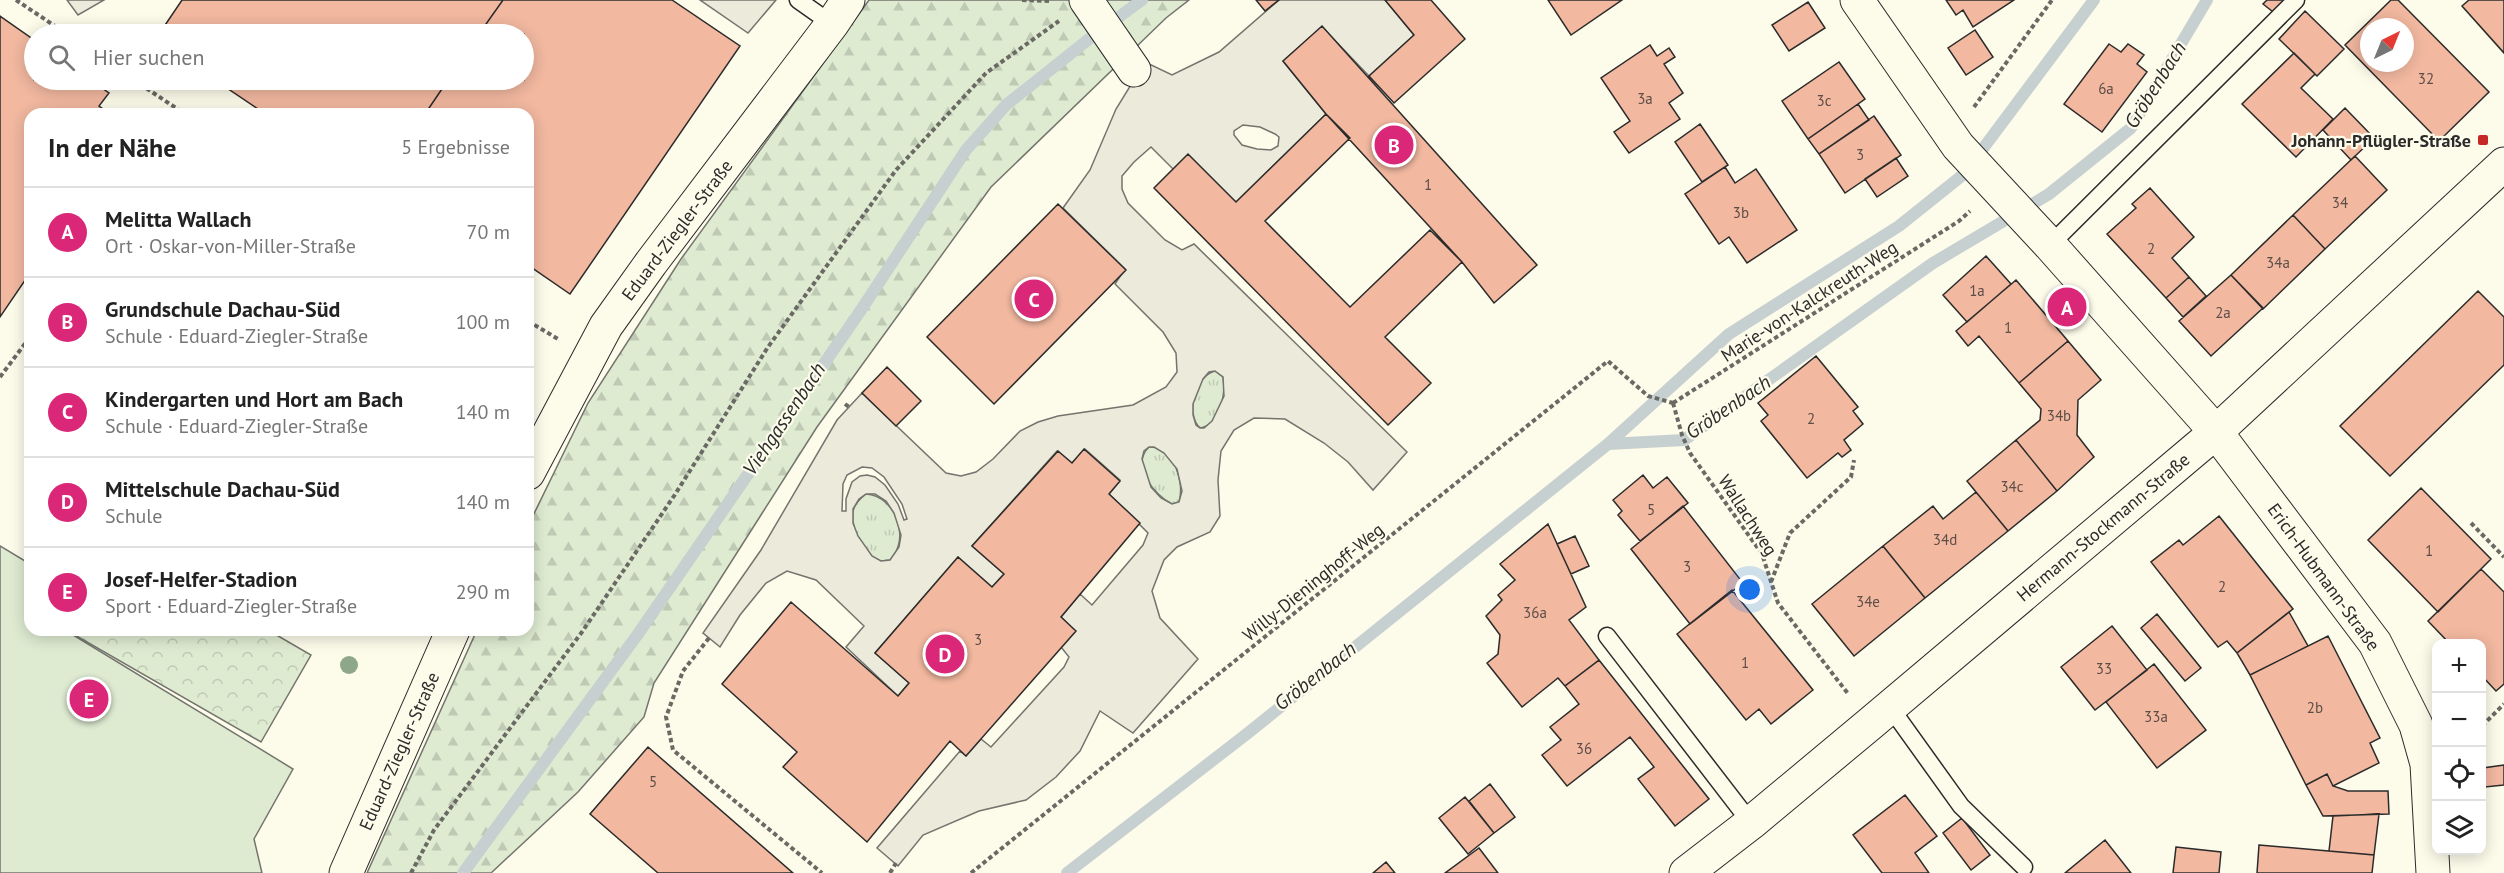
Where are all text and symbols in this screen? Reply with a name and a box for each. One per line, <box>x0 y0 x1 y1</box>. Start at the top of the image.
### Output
north arrow <box>2360 18 2414 72</box>
search box <box>24 24 534 90</box>
water label: Gröbenbach <box>2118 37 2192 133</box>
icon: search <box>45 41 78 74</box>
text: Hier suchen <box>93 43 205 71</box>
house number: 32 <box>2418 69 2434 88</box>
house number: 6a <box>2098 79 2114 98</box>
house number: 3a <box>1637 89 1653 108</box>
house number: 3c <box>1817 91 1832 110</box>
pin: B <box>1374 122 1414 168</box>
place label: Johann-Pflügler-Straße <box>2290 129 2471 152</box>
text: In der Nähe <box>48 131 176 164</box>
marker: Johann-Pflügler-Straße <box>2476 133 2490 147</box>
text: 5 Ergebnisse <box>401 134 510 160</box>
house number: 3 <box>1856 145 1864 164</box>
street label: Eduard-Ziegler-Straße <box>616 155 738 305</box>
house number: 1 <box>1424 175 1432 194</box>
house number: 34 <box>2332 193 2348 212</box>
house number: 3b <box>1733 203 1749 222</box>
text: Melitta Wallach <box>105 205 251 233</box>
text: A <box>61 219 74 245</box>
text: 70 m <box>467 219 510 245</box>
text: Ort · Oskar-von-Miller-Straße <box>105 233 356 259</box>
street label: Marie-von-Kalckreuth-Weg <box>1716 235 1902 367</box>
house number: 2 <box>2147 239 2155 258</box>
house number: 34a <box>2266 253 2290 272</box>
pin: C <box>1014 276 1054 322</box>
house number: 1a <box>1969 281 1985 300</box>
pin: A <box>2048 284 2086 330</box>
text: Grundschule Dachau-Süd <box>105 295 340 323</box>
house number: 2a <box>2215 303 2231 322</box>
text: B <box>62 309 73 335</box>
text: 100 m <box>456 309 510 335</box>
house number: 1 <box>2004 318 2012 337</box>
text: Schule · Eduard-Ziegler-Straße <box>105 323 368 349</box>
water label: Viehgassenbach <box>737 358 831 480</box>
water label: Gröbenbach <box>1680 369 1776 445</box>
text: Kindergarten und Hort am Bach <box>105 385 403 413</box>
text: C <box>62 399 73 425</box>
text: 140 m <box>456 399 510 425</box>
house number: 34b <box>2047 406 2071 425</box>
house number: 2 <box>1807 409 1815 428</box>
text: Schule · Eduard-Ziegler-Straße <box>105 413 368 439</box>
street label: Hermann-Stockmann-Straße <box>2012 448 2194 606</box>
street label: Wallachweg <box>1713 470 1783 560</box>
text: Mittelschule Dachau-Süd <box>105 475 340 503</box>
house number: 34c <box>2000 477 2024 496</box>
text: D <box>61 489 74 515</box>
text: 140 m <box>456 489 510 515</box>
street label: Erich-Hubmann-Straße <box>2263 499 2385 655</box>
house number: 5 <box>1647 500 1655 519</box>
text: Schule <box>105 503 162 529</box>
street label: Willy-Dieninghoff-Weg <box>1238 518 1388 646</box>
house number: 34d <box>1933 530 1957 549</box>
house number: 1 <box>2425 541 2433 560</box>
house number: 3 <box>1683 557 1691 576</box>
text: Josef-Helfer-Stadion <box>105 565 297 593</box>
your location <box>1735 575 1764 604</box>
house number: 2 <box>2218 577 2226 596</box>
text: E <box>62 579 73 605</box>
text: 290 m <box>456 579 510 605</box>
house number: 34e <box>1856 592 1880 611</box>
text: Sport · Eduard-Ziegler-Straße <box>105 593 357 619</box>
house number: 36a <box>1523 603 1547 622</box>
house number: 3 <box>974 630 982 649</box>
pin: D <box>926 632 964 676</box>
water label: Gröbenbach <box>1269 636 1361 716</box>
map controls <box>2432 639 2486 855</box>
button: + <box>2432 639 2486 693</box>
house number: 1 <box>1741 653 1749 672</box>
house number: 33 <box>2096 659 2112 678</box>
street label: Eduard-Ziegler-Straße <box>354 668 444 834</box>
pin: E <box>70 676 109 722</box>
button: − <box>2432 693 2486 747</box>
house number: 2b <box>2307 698 2323 717</box>
house number: 33a <box>2144 707 2168 726</box>
house number: 36 <box>1576 739 1592 758</box>
button: locate <box>2432 747 2486 801</box>
house number: 5 <box>649 772 657 791</box>
button: layers <box>2432 801 2486 855</box>

